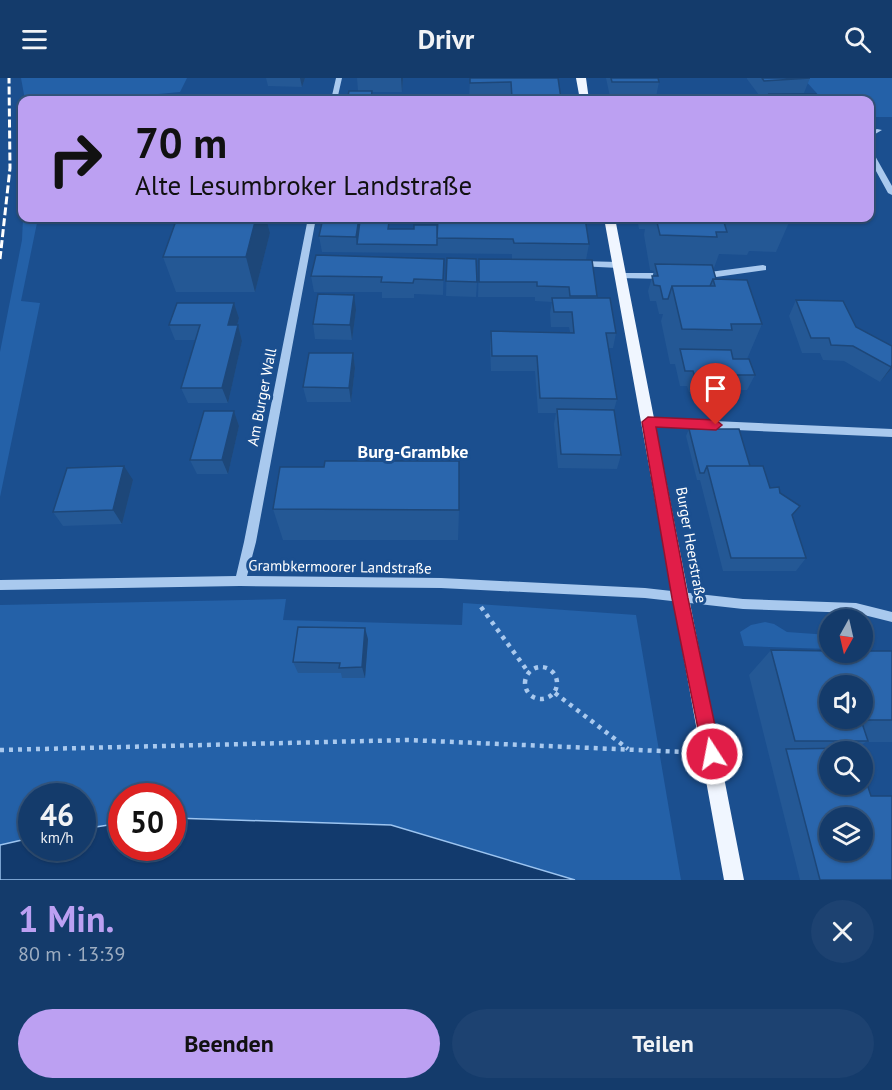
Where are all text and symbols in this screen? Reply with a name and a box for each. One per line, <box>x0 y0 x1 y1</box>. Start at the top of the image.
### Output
text: Drivr <box>418 22 474 56</box>
icon: menu <box>18 23 51 56</box>
icon: search <box>841 23 874 56</box>
text: 70 m <box>135 115 227 170</box>
icon: right <box>36 120 114 198</box>
text: Alte Lesumbroker Landstraße <box>135 168 472 202</box>
street label: Am Burger Wall <box>243 346 280 448</box>
pin <box>690 363 741 425</box>
icon: arrive <box>699 372 732 405</box>
district label: Burg-Grambke <box>358 440 468 463</box>
street label: Burger Heerstraße <box>672 485 711 604</box>
street label: Grambkermoorer Landstraße <box>248 555 432 578</box>
north arrow <box>819 609 873 663</box>
map controls <box>819 609 873 861</box>
button: sound <box>819 675 873 729</box>
position arrow <box>680 722 744 786</box>
button: search <box>819 741 873 795</box>
speed limit sign: 50 <box>108 783 186 861</box>
text: 46 <box>40 795 74 834</box>
button: layers <box>819 807 873 861</box>
text: km/h <box>41 828 73 847</box>
text: 1 Min. <box>18 895 114 942</box>
button: close <box>811 900 874 963</box>
text: 80 m · 13:39 <box>18 941 125 967</box>
button: Beenden <box>18 1009 440 1078</box>
button: Teilen <box>452 1009 874 1078</box>

